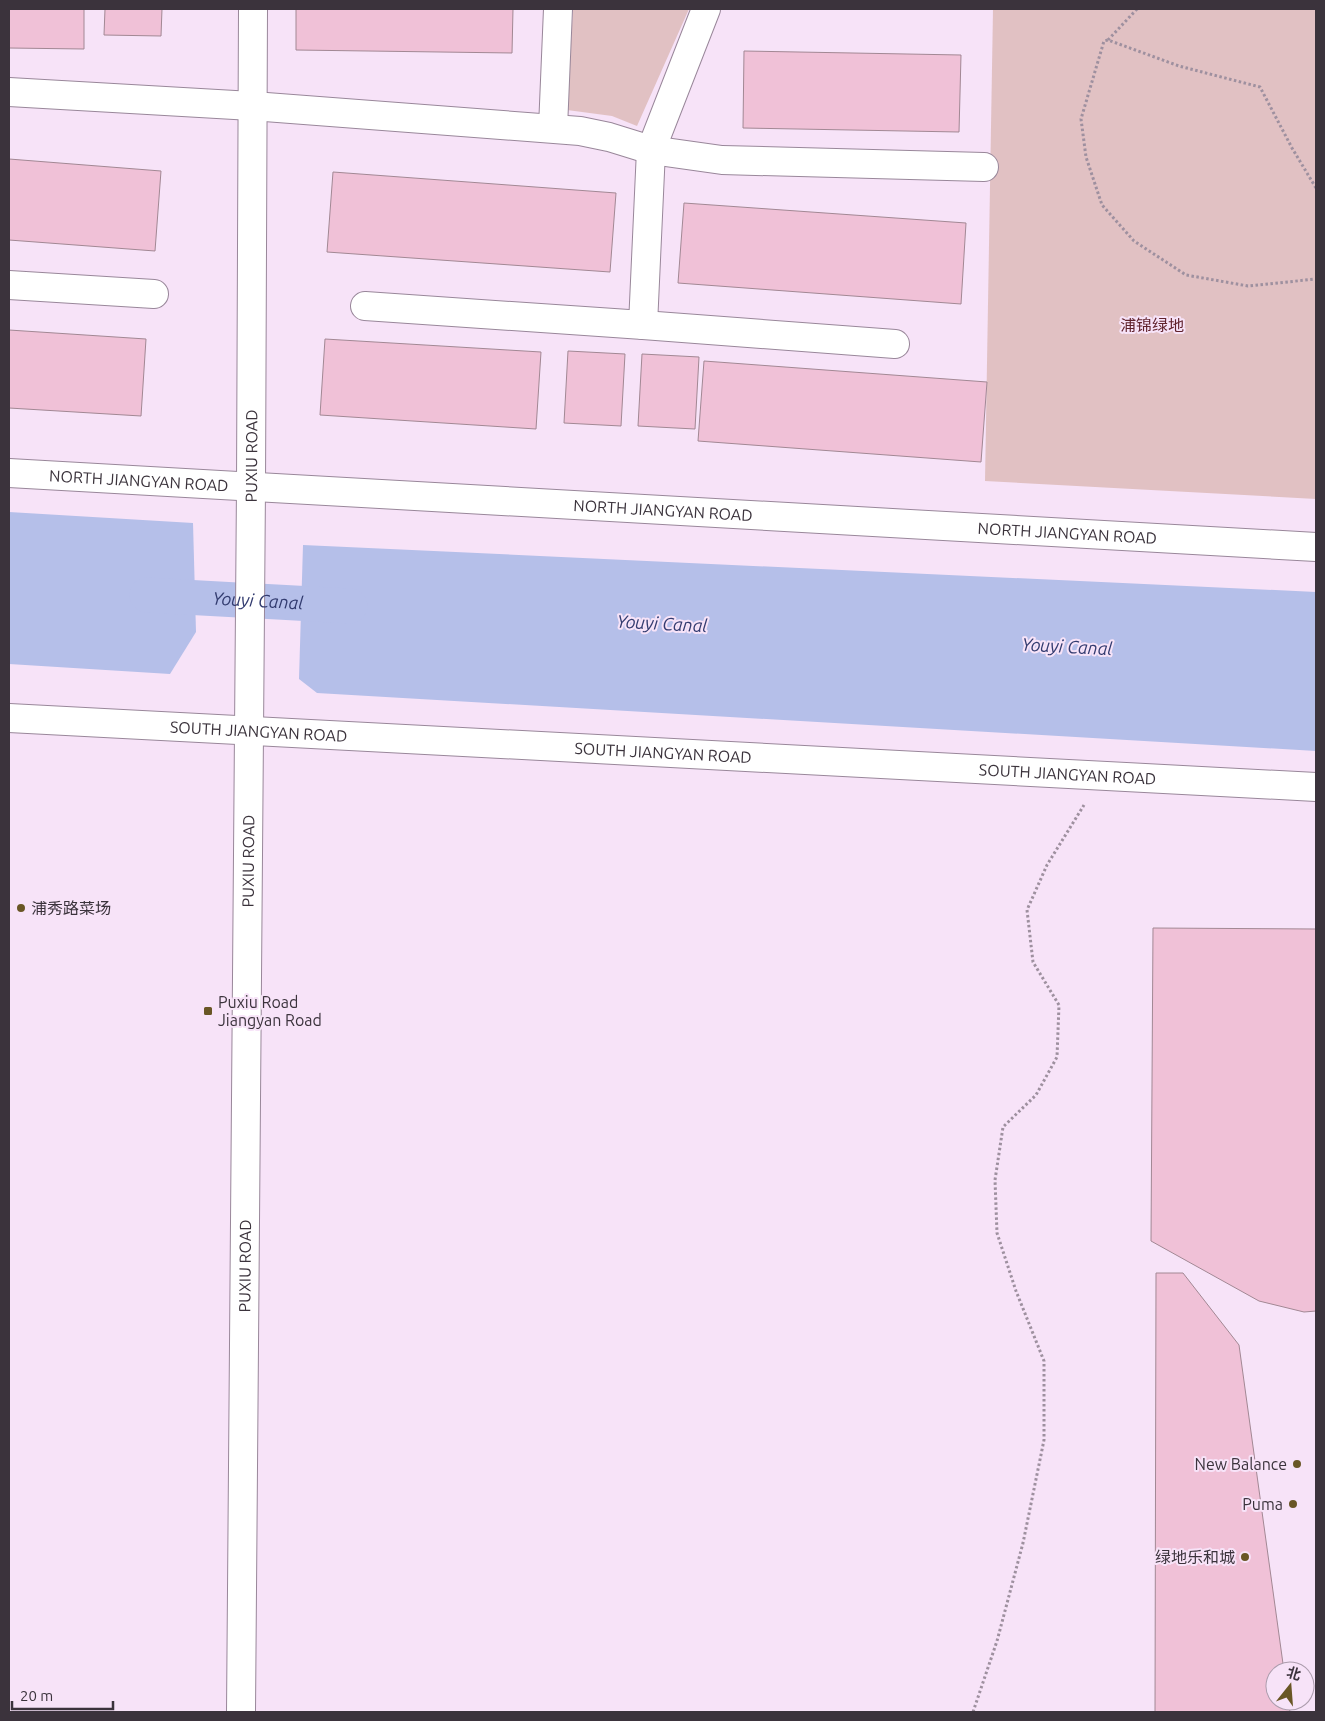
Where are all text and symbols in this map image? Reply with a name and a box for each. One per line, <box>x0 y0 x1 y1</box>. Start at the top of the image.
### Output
park label: 浦锦绿地 <box>1120 316 1184 334</box>
street label: PUXIU ROAD <box>242 409 260 503</box>
street label: NORTH JIANGYAN ROAD <box>49 466 229 494</box>
street label: NORTH JIANGYAN ROAD <box>573 496 753 524</box>
street label: NORTH JIANGYAN ROAD <box>977 519 1157 547</box>
water label: Youyi Canal <box>212 588 304 612</box>
water label: Youyi Canal <box>616 611 708 635</box>
water label: Youyi Canal <box>1021 634 1113 658</box>
street label: SOUTH JIANGYAN ROAD <box>170 718 348 745</box>
street label: SOUTH JIANGYAN ROAD <box>574 739 752 766</box>
street label: SOUTH JIANGYAN ROAD <box>978 760 1157 788</box>
street label: PUXIU ROAD <box>239 814 257 908</box>
place label: 浦秀路菜场 <box>31 899 111 917</box>
marker: 浦秀路菜场 <box>15 902 27 914</box>
place label: Puxiu Road Jiangyan Road <box>218 993 322 1029</box>
marker: Puxiu Road Jiangyan Road <box>202 1005 214 1017</box>
street label: PUXIU ROAD <box>235 1219 254 1313</box>
place label: New Balance <box>1194 1455 1287 1473</box>
marker: New Balance <box>1291 1458 1303 1470</box>
place label: Puma <box>1242 1495 1283 1513</box>
marker: Puma <box>1287 1498 1299 1510</box>
place label: 绿地乐和城 <box>1155 1548 1235 1566</box>
marker: 绿地乐和城 <box>1239 1551 1251 1563</box>
north arrow <box>1265 1661 1315 1711</box>
text: 北 <box>1285 1664 1303 1683</box>
scale bar <box>12 1678 114 1710</box>
text: 20 m <box>20 1687 53 1704</box>

